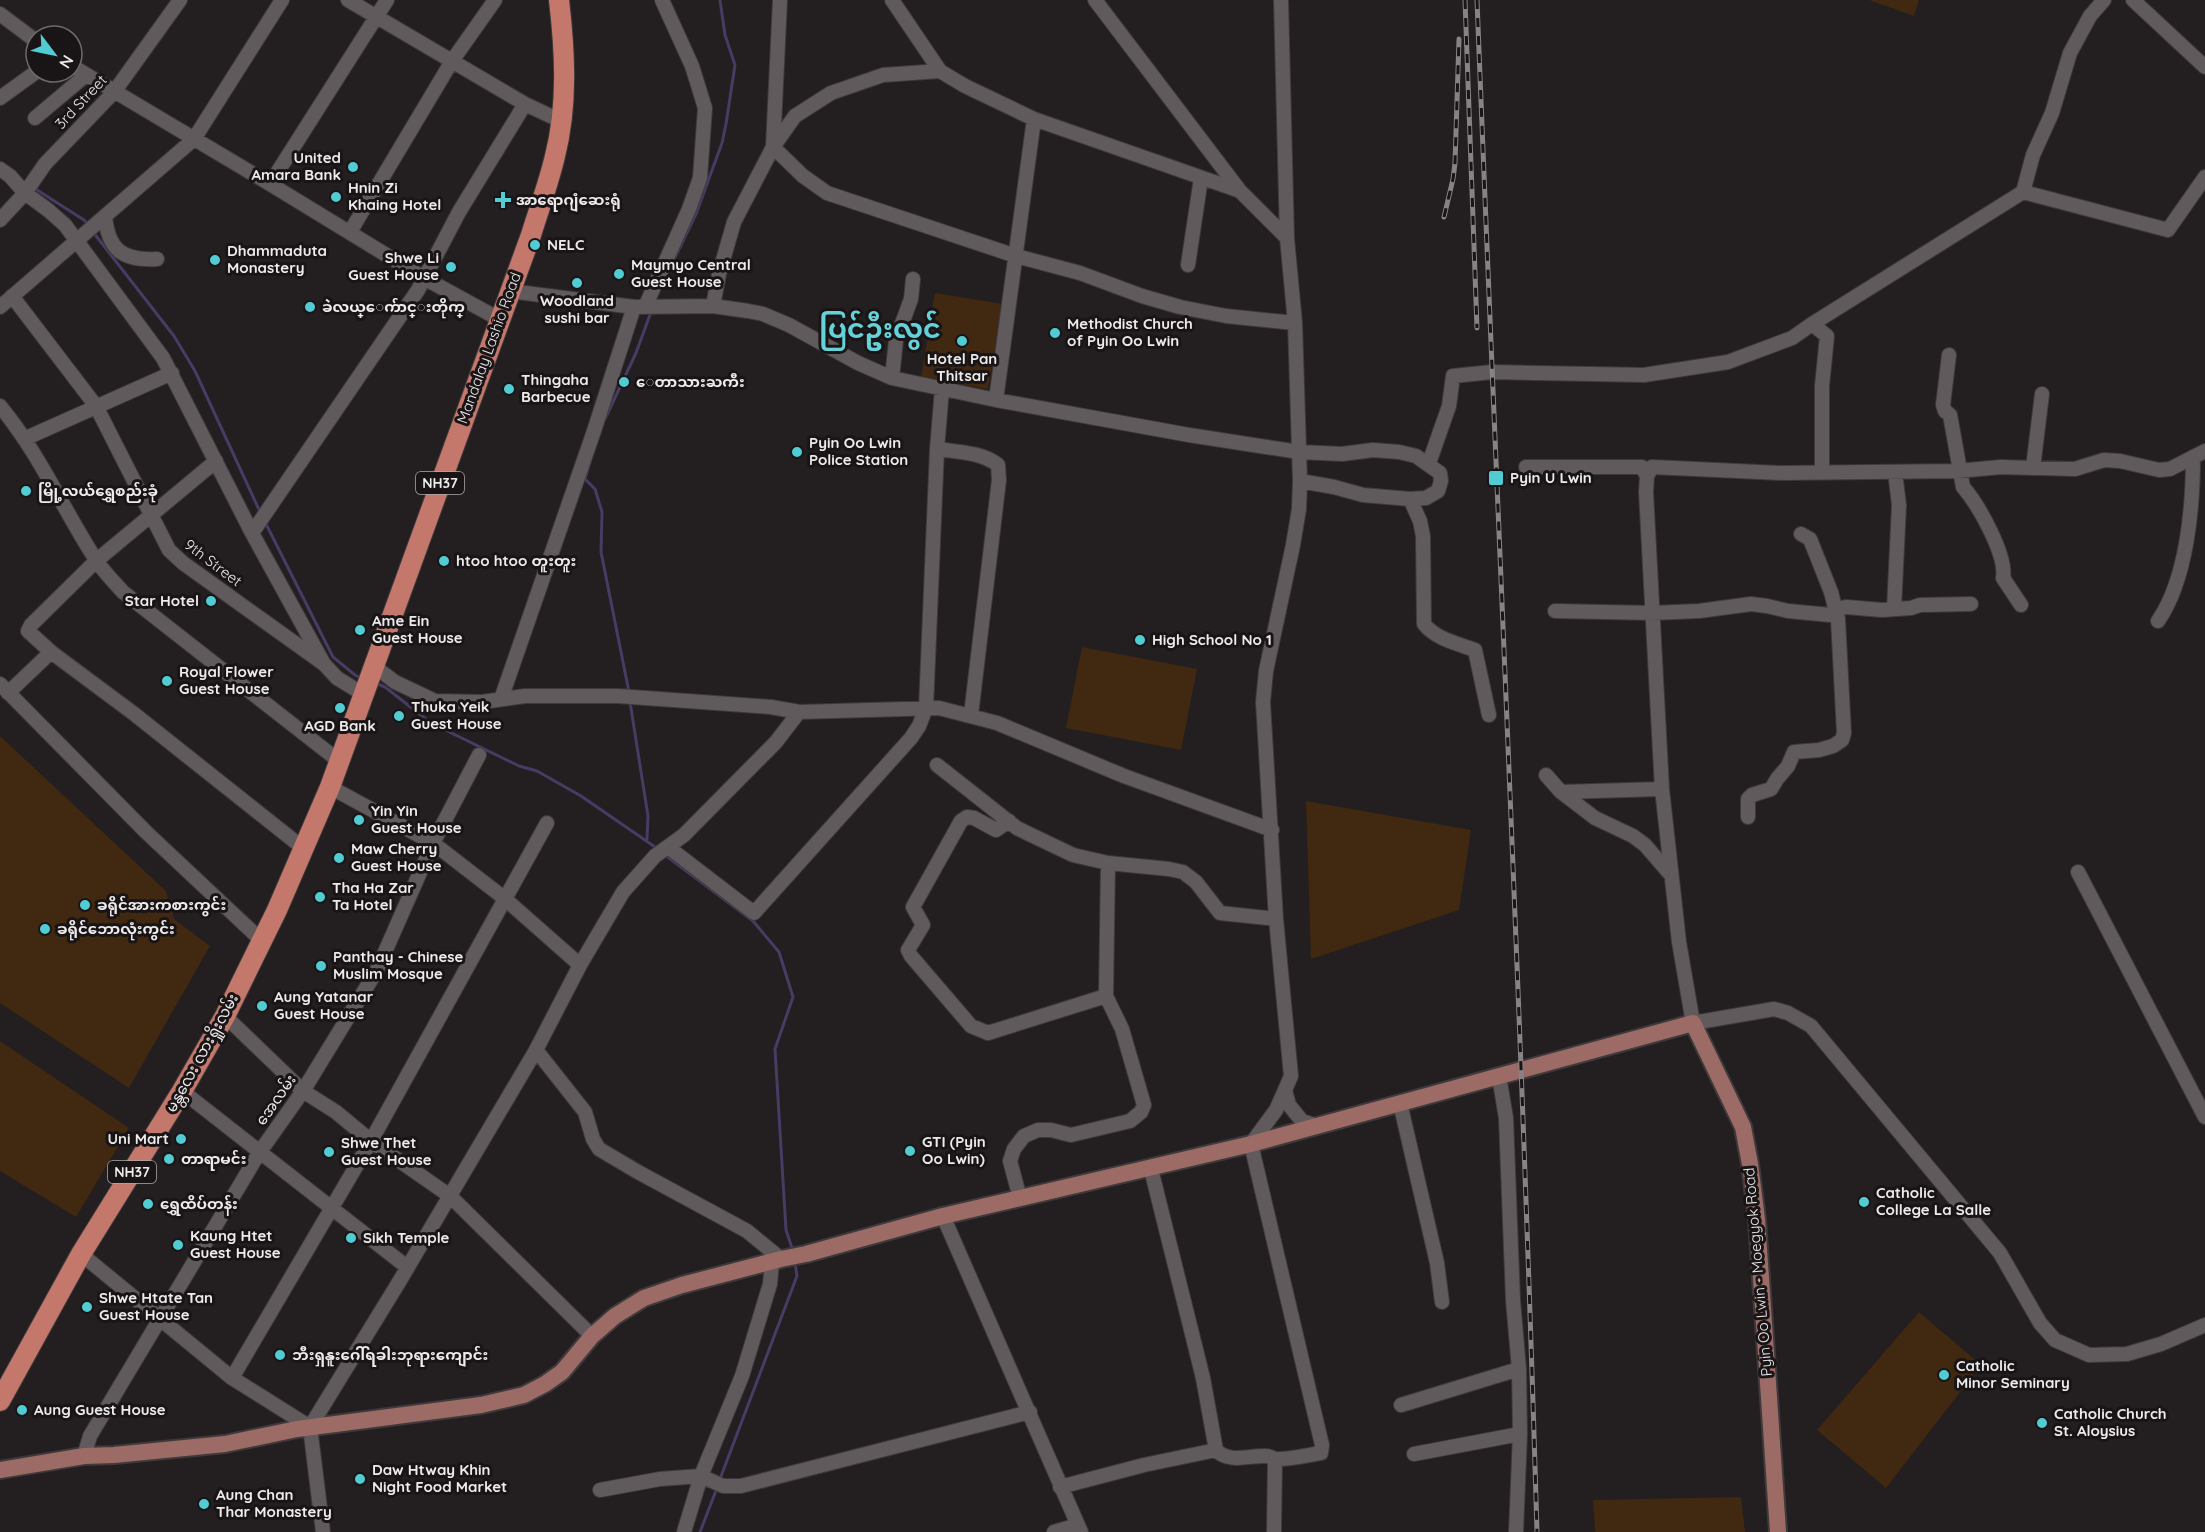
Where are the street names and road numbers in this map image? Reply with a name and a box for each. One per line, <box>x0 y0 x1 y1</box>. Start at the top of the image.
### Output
street label: 3rd Street <box>51 70 111 133</box>
street label: Mandalay Lashio Road <box>452 270 525 426</box>
road number: NH37 <box>416 472 464 494</box>
street label: 9th Street <box>181 535 246 590</box>
street label: မန္တလေး လားရှိုးလမ်း <box>161 990 245 1117</box>
street label: အေလမ်း <box>251 1071 300 1129</box>
road number: NH37 <box>108 1161 156 1183</box>
street label: Pyin Oo Lwin - Moegyok Road <box>1739 1167 1776 1377</box>

